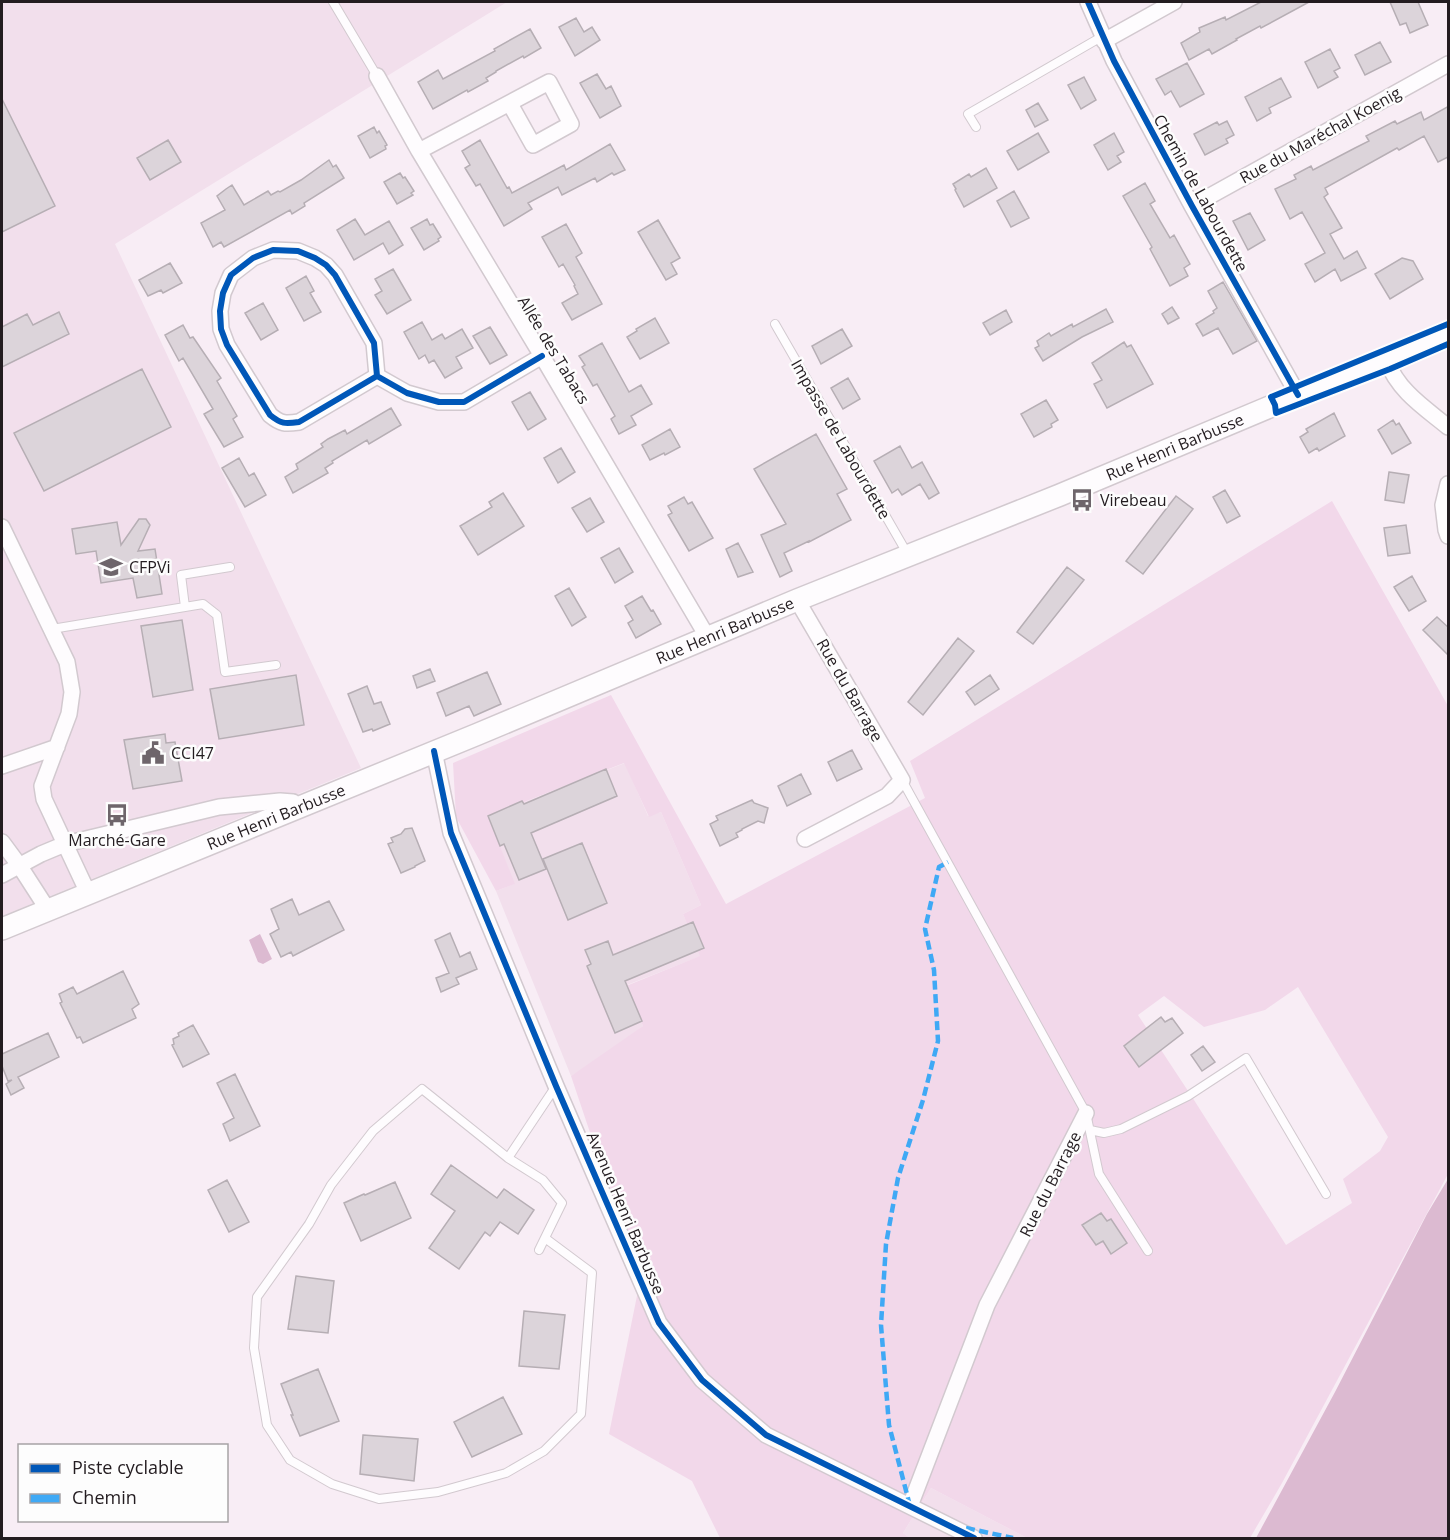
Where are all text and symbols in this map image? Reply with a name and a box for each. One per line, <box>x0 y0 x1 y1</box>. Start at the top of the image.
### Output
street label: Rue du Maréchal Koenig <box>1236 81 1405 188</box>
street label: Chemin de Labourdette <box>1149 110 1253 276</box>
street label: Allée des Tabacs <box>513 292 595 408</box>
street label: Impasse de Labourdette <box>786 355 896 523</box>
street label: Rue Henri Barbusse <box>1102 408 1247 486</box>
bus stop icon: Virebeau <box>1069 487 1095 513</box>
place label: Virebeau <box>1100 489 1167 511</box>
school or university icon: CFPVi <box>98 554 124 580</box>
place label: CFPVi <box>129 556 171 578</box>
street label: Rue Henri Barbusse <box>652 592 797 669</box>
street label: Rue du Barrage <box>812 635 888 746</box>
public building icon: CCI47 <box>140 740 166 766</box>
place label: CCI47 <box>171 742 214 764</box>
street label: Rue Henri Barbusse <box>203 779 348 855</box>
bus stop icon: Marché-Gare <box>104 802 130 828</box>
place label: Marché-Gare <box>68 829 166 851</box>
street label: Avenue Henri Barbusse <box>582 1128 670 1298</box>
street label: Rue du Barrage <box>1014 1128 1086 1240</box>
legend <box>18 1444 228 1522</box>
text: Piste cyclable <box>72 1455 184 1479</box>
text: Chemin <box>72 1485 137 1509</box>

